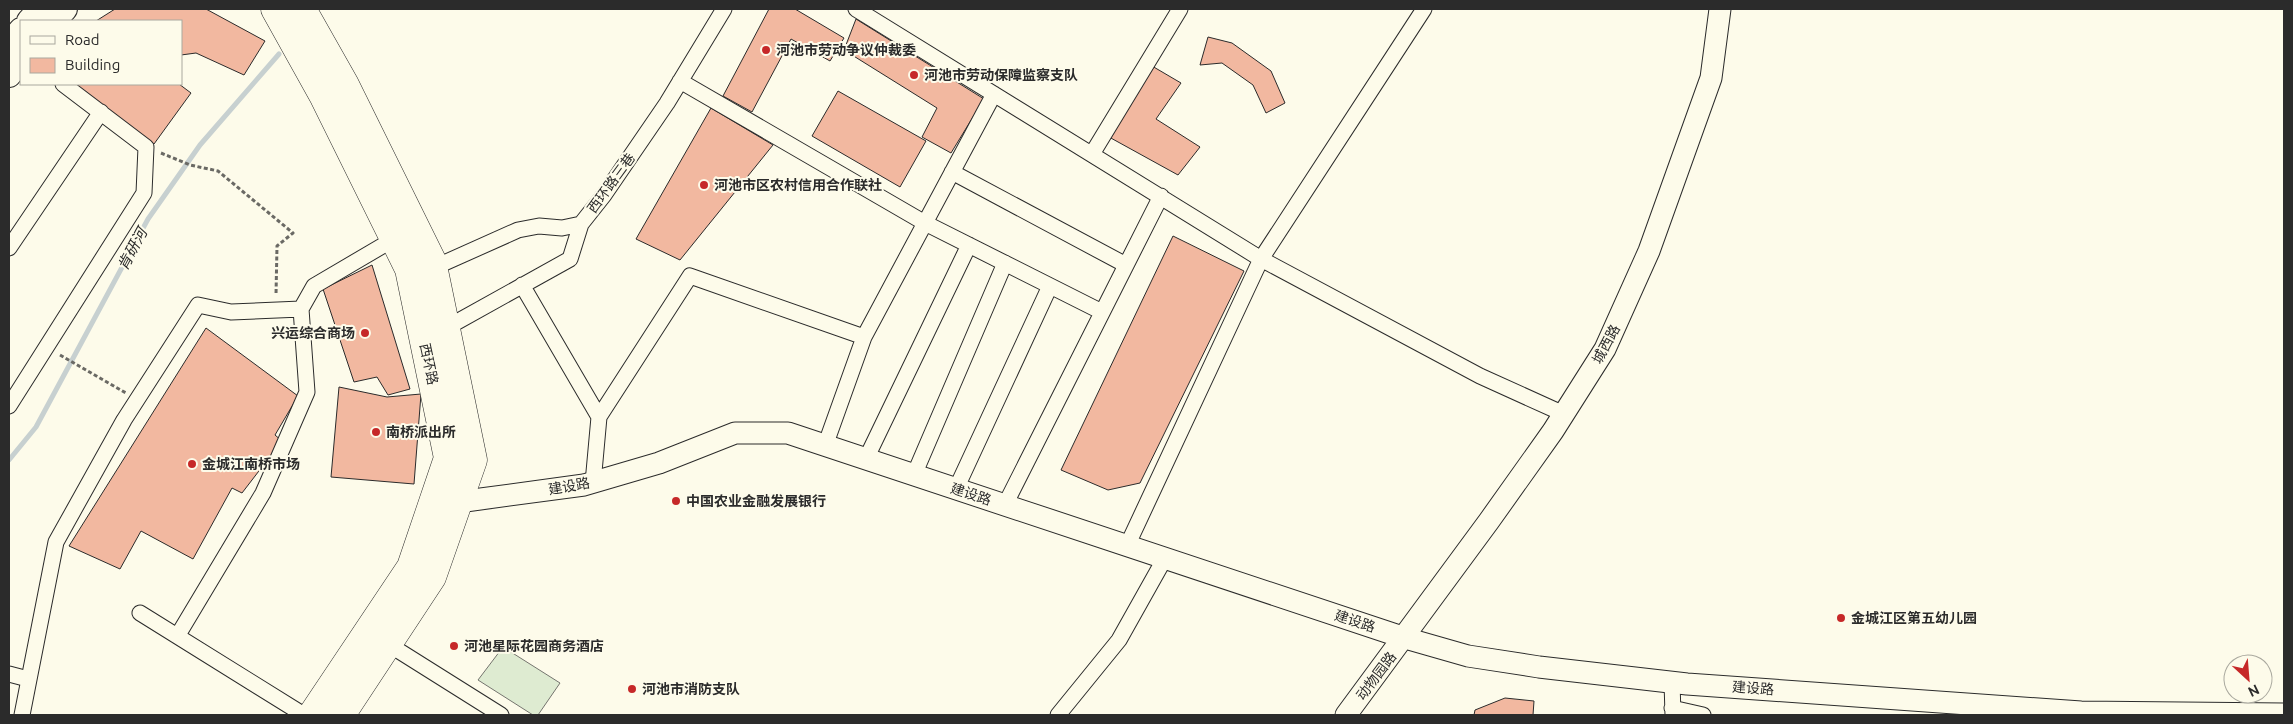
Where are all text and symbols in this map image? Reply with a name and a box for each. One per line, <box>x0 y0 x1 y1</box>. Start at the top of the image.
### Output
legend <box>20 20 182 85</box>
text: Road <box>65 31 100 48</box>
place label: 河池市劳动争议仲裁委 <box>776 42 916 58</box>
marker: 河池市劳动争议仲裁委 <box>760 44 772 56</box>
text: Building <box>65 56 120 73</box>
place label: 河池市劳动保障监察支队 <box>924 67 1078 83</box>
marker: 河池市劳动保障监察支队 <box>908 69 920 81</box>
street label: 西环路三巷 <box>584 150 638 216</box>
place label: 河池市区农村信用合作联社 <box>714 177 882 193</box>
marker: 河池市区农村信用合作联社 <box>698 179 710 191</box>
water label: 肯研河 <box>114 223 151 273</box>
street label: 城西路 <box>1589 322 1623 366</box>
place label: 兴运综合商场 <box>271 325 355 341</box>
marker: 兴运综合商场 <box>359 327 371 339</box>
street label: 西环路 <box>417 342 441 386</box>
place label: 南桥派出所 <box>386 424 456 440</box>
marker: 南桥派出所 <box>370 426 382 438</box>
place label: 金城江南桥市场 <box>202 456 300 472</box>
marker: 金城江南桥市场 <box>186 458 198 470</box>
street label: 建设路 <box>547 474 591 498</box>
street label: 建设路 <box>949 480 993 508</box>
place label: 中国农业金融发展银行 <box>686 493 826 509</box>
marker: 中国农业金融发展银行 <box>670 495 682 507</box>
street label: 建设路 <box>1333 607 1377 635</box>
place label: 金城江区第五幼儿园 <box>1851 610 1977 626</box>
marker: 金城江区第五幼儿园 <box>1835 612 1847 624</box>
place label: 河池星际花园商务酒店 <box>464 638 604 654</box>
marker: 河池星际花园商务酒店 <box>448 640 460 652</box>
street label: 动物园路 <box>1353 649 1399 703</box>
north arrow <box>2223 654 2273 704</box>
street label: 建设路 <box>1731 679 1775 697</box>
place label: 河池市消防支队 <box>642 681 740 697</box>
text: N <box>2245 681 2262 700</box>
marker: 河池市消防支队 <box>626 683 638 695</box>

